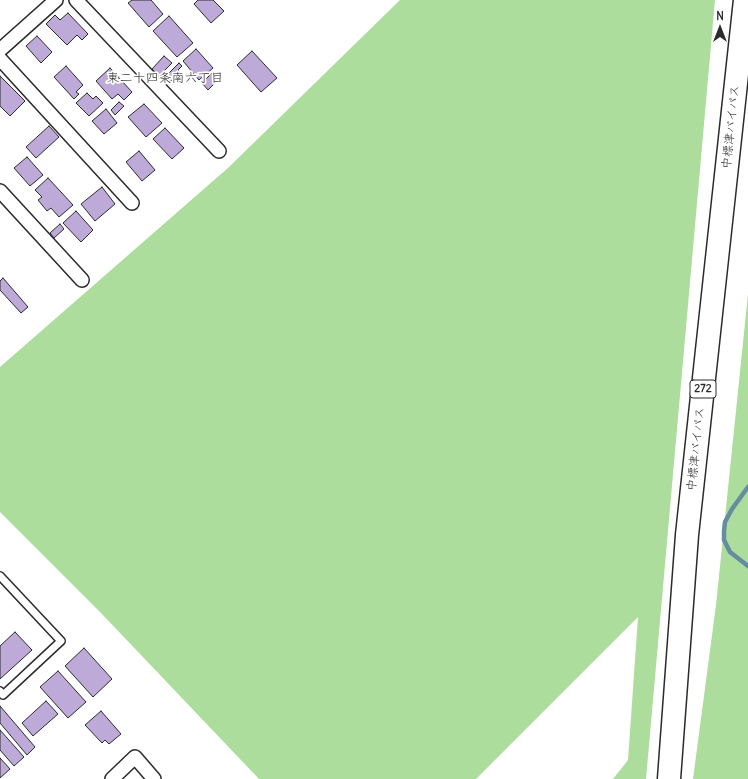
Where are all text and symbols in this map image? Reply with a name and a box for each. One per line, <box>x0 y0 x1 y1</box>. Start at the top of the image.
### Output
north arrow <box>700 8 740 48</box>
text: N <box>716 9 724 23</box>
district label: 東二十四条南六丁目 <box>107 70 223 86</box>
street label: 中標津バイパス <box>719 84 743 170</box>
road number: 272 <box>690 380 716 398</box>
street label: 中標津バイパス <box>684 406 708 492</box>

